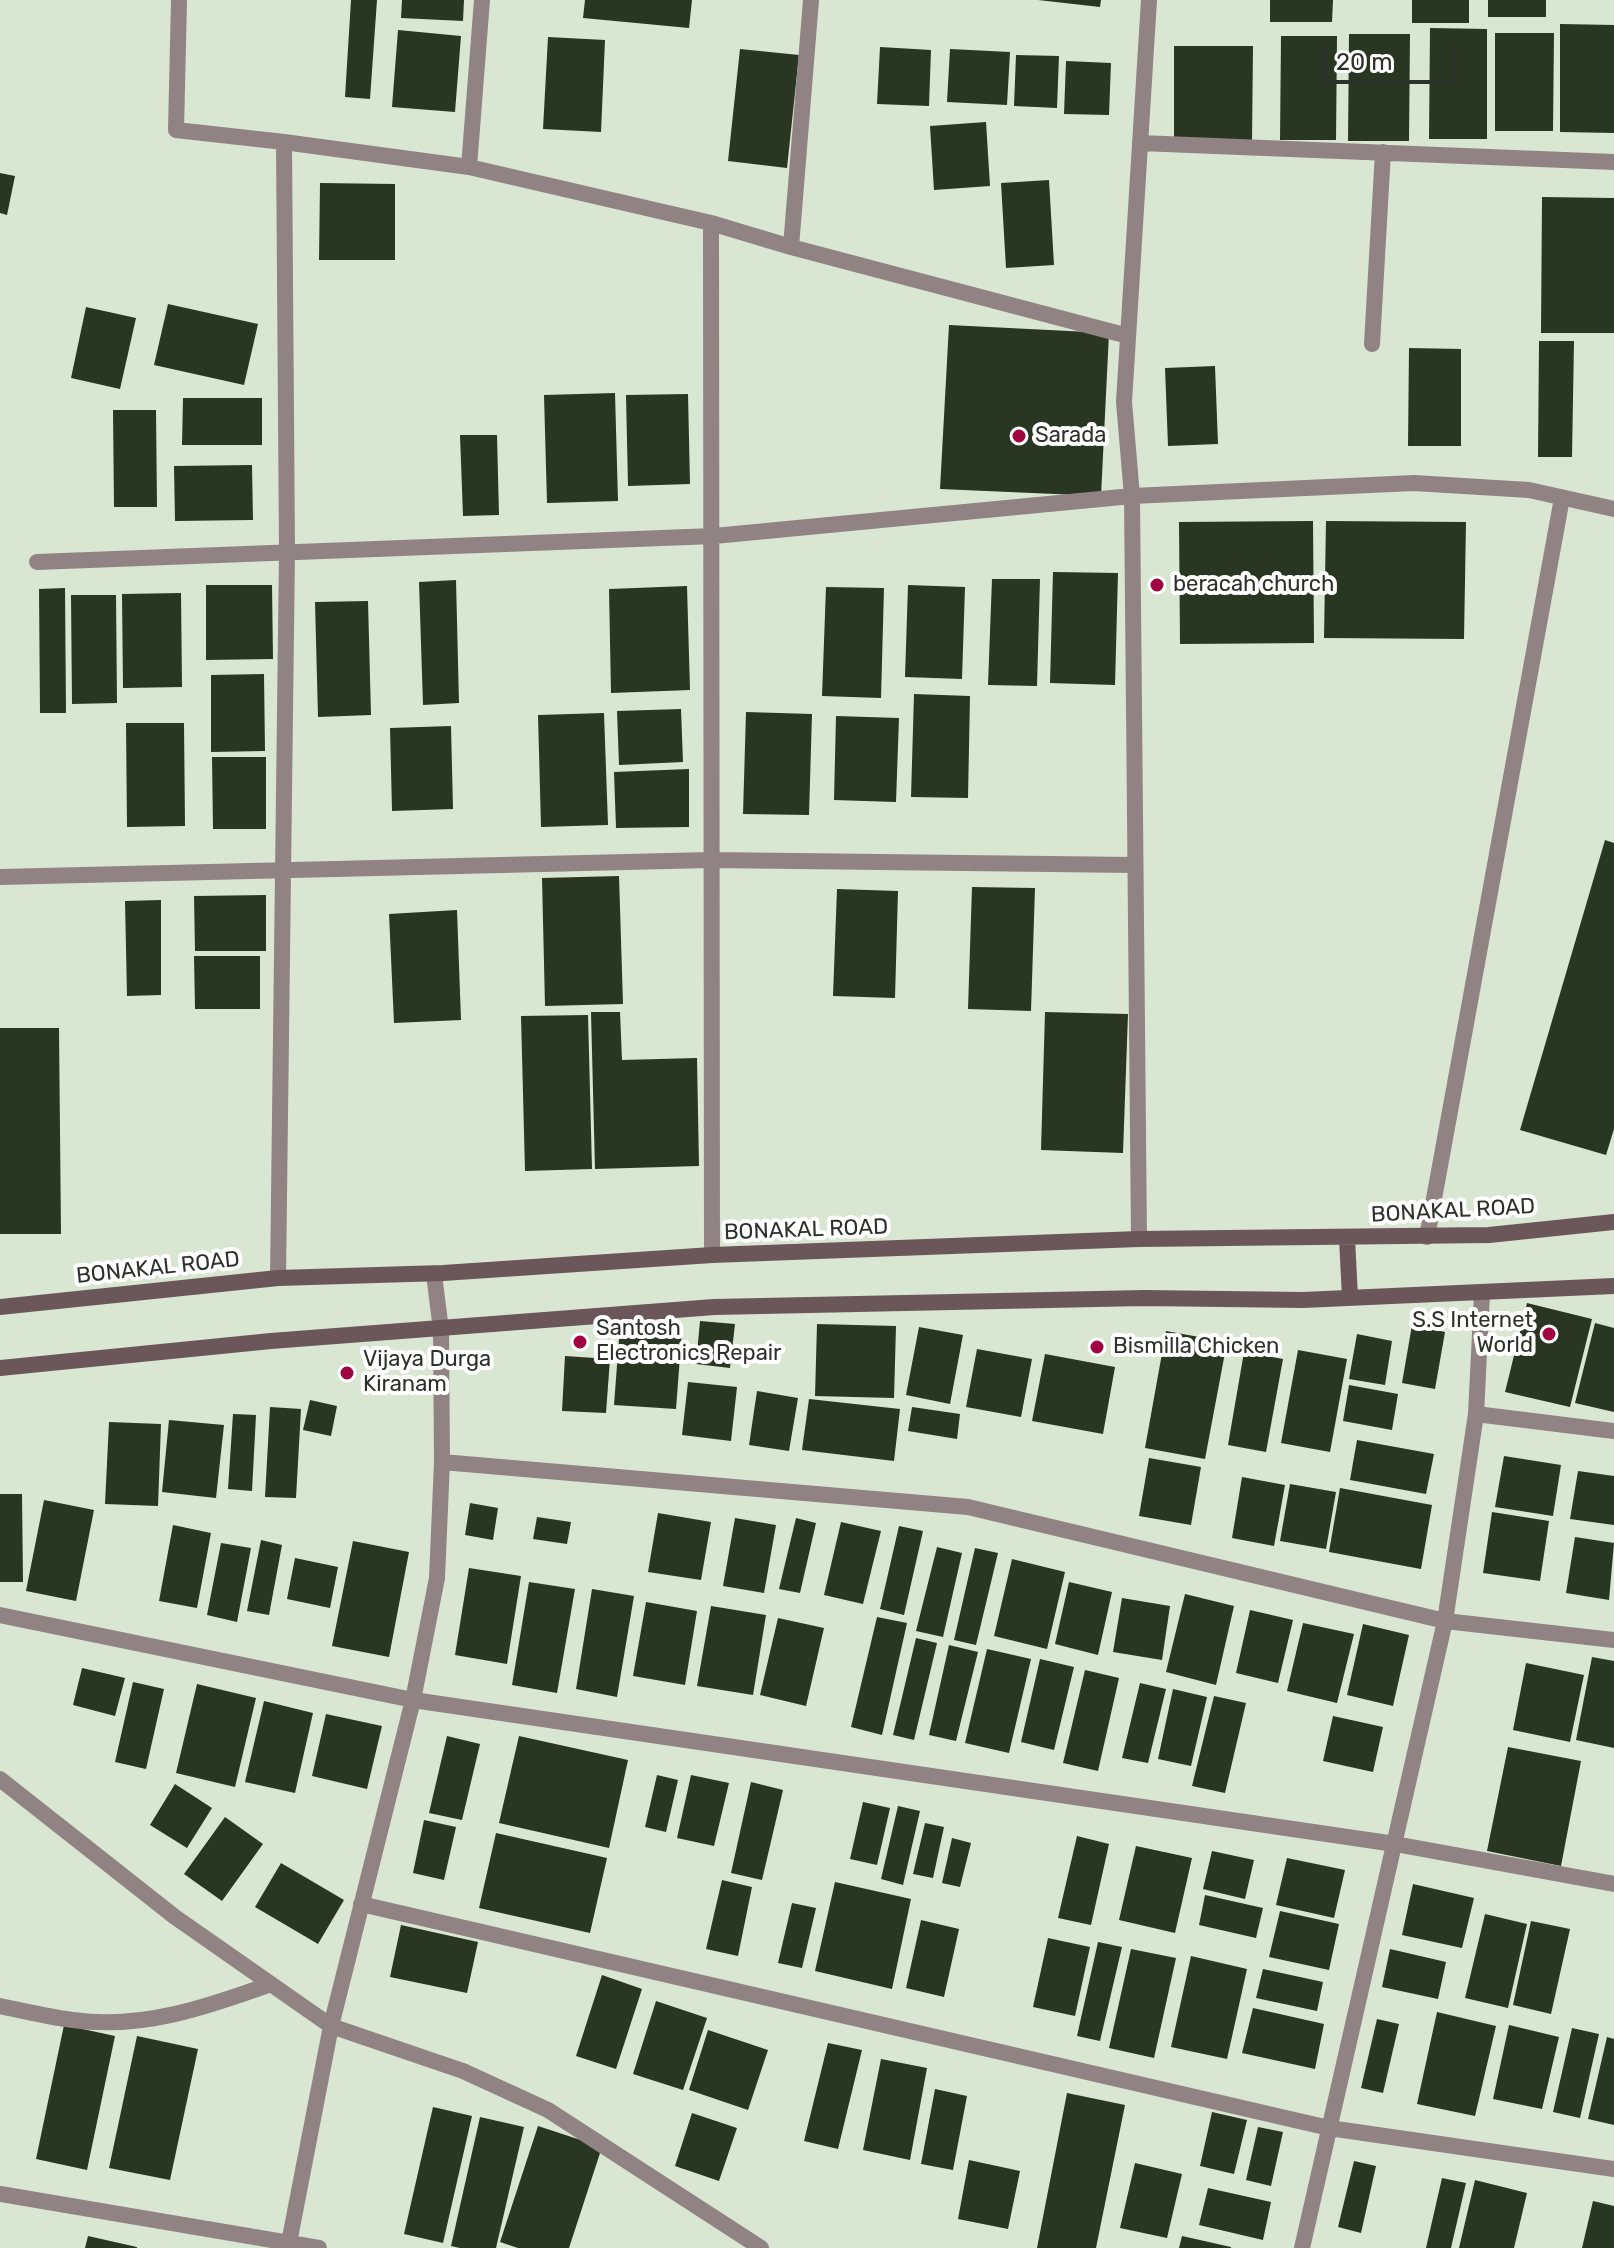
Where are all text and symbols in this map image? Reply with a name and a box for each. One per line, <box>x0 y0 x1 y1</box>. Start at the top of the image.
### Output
scale bar <box>1326 32 1460 82</box>
text: 20 m <box>1336 48 1393 76</box>
place label: Sarada <box>1035 423 1106 449</box>
marker: Sarada <box>1010 427 1028 445</box>
place label: beracah church <box>1173 572 1334 598</box>
marker: beracah church <box>1148 576 1166 594</box>
street label: BONAKAL ROAD <box>1370 1194 1536 1228</box>
street label: BONAKAL ROAD <box>723 1214 889 1246</box>
street label: BONAKAL ROAD <box>75 1246 241 1290</box>
place label: S.S Internet World <box>1412 1308 1533 1360</box>
place label: Santosh Electronics Repair <box>596 1316 781 1368</box>
marker: S.S Internet World <box>1540 1325 1558 1343</box>
marker: Santosh Electronics Repair <box>571 1333 589 1351</box>
place label: Bismilla Chicken <box>1113 1334 1279 1360</box>
marker: Bismilla Chicken <box>1088 1338 1106 1356</box>
place label: Vijaya Durga Kiranam <box>363 1347 491 1398</box>
marker: Vijaya Durga Kiranam <box>338 1364 356 1382</box>

